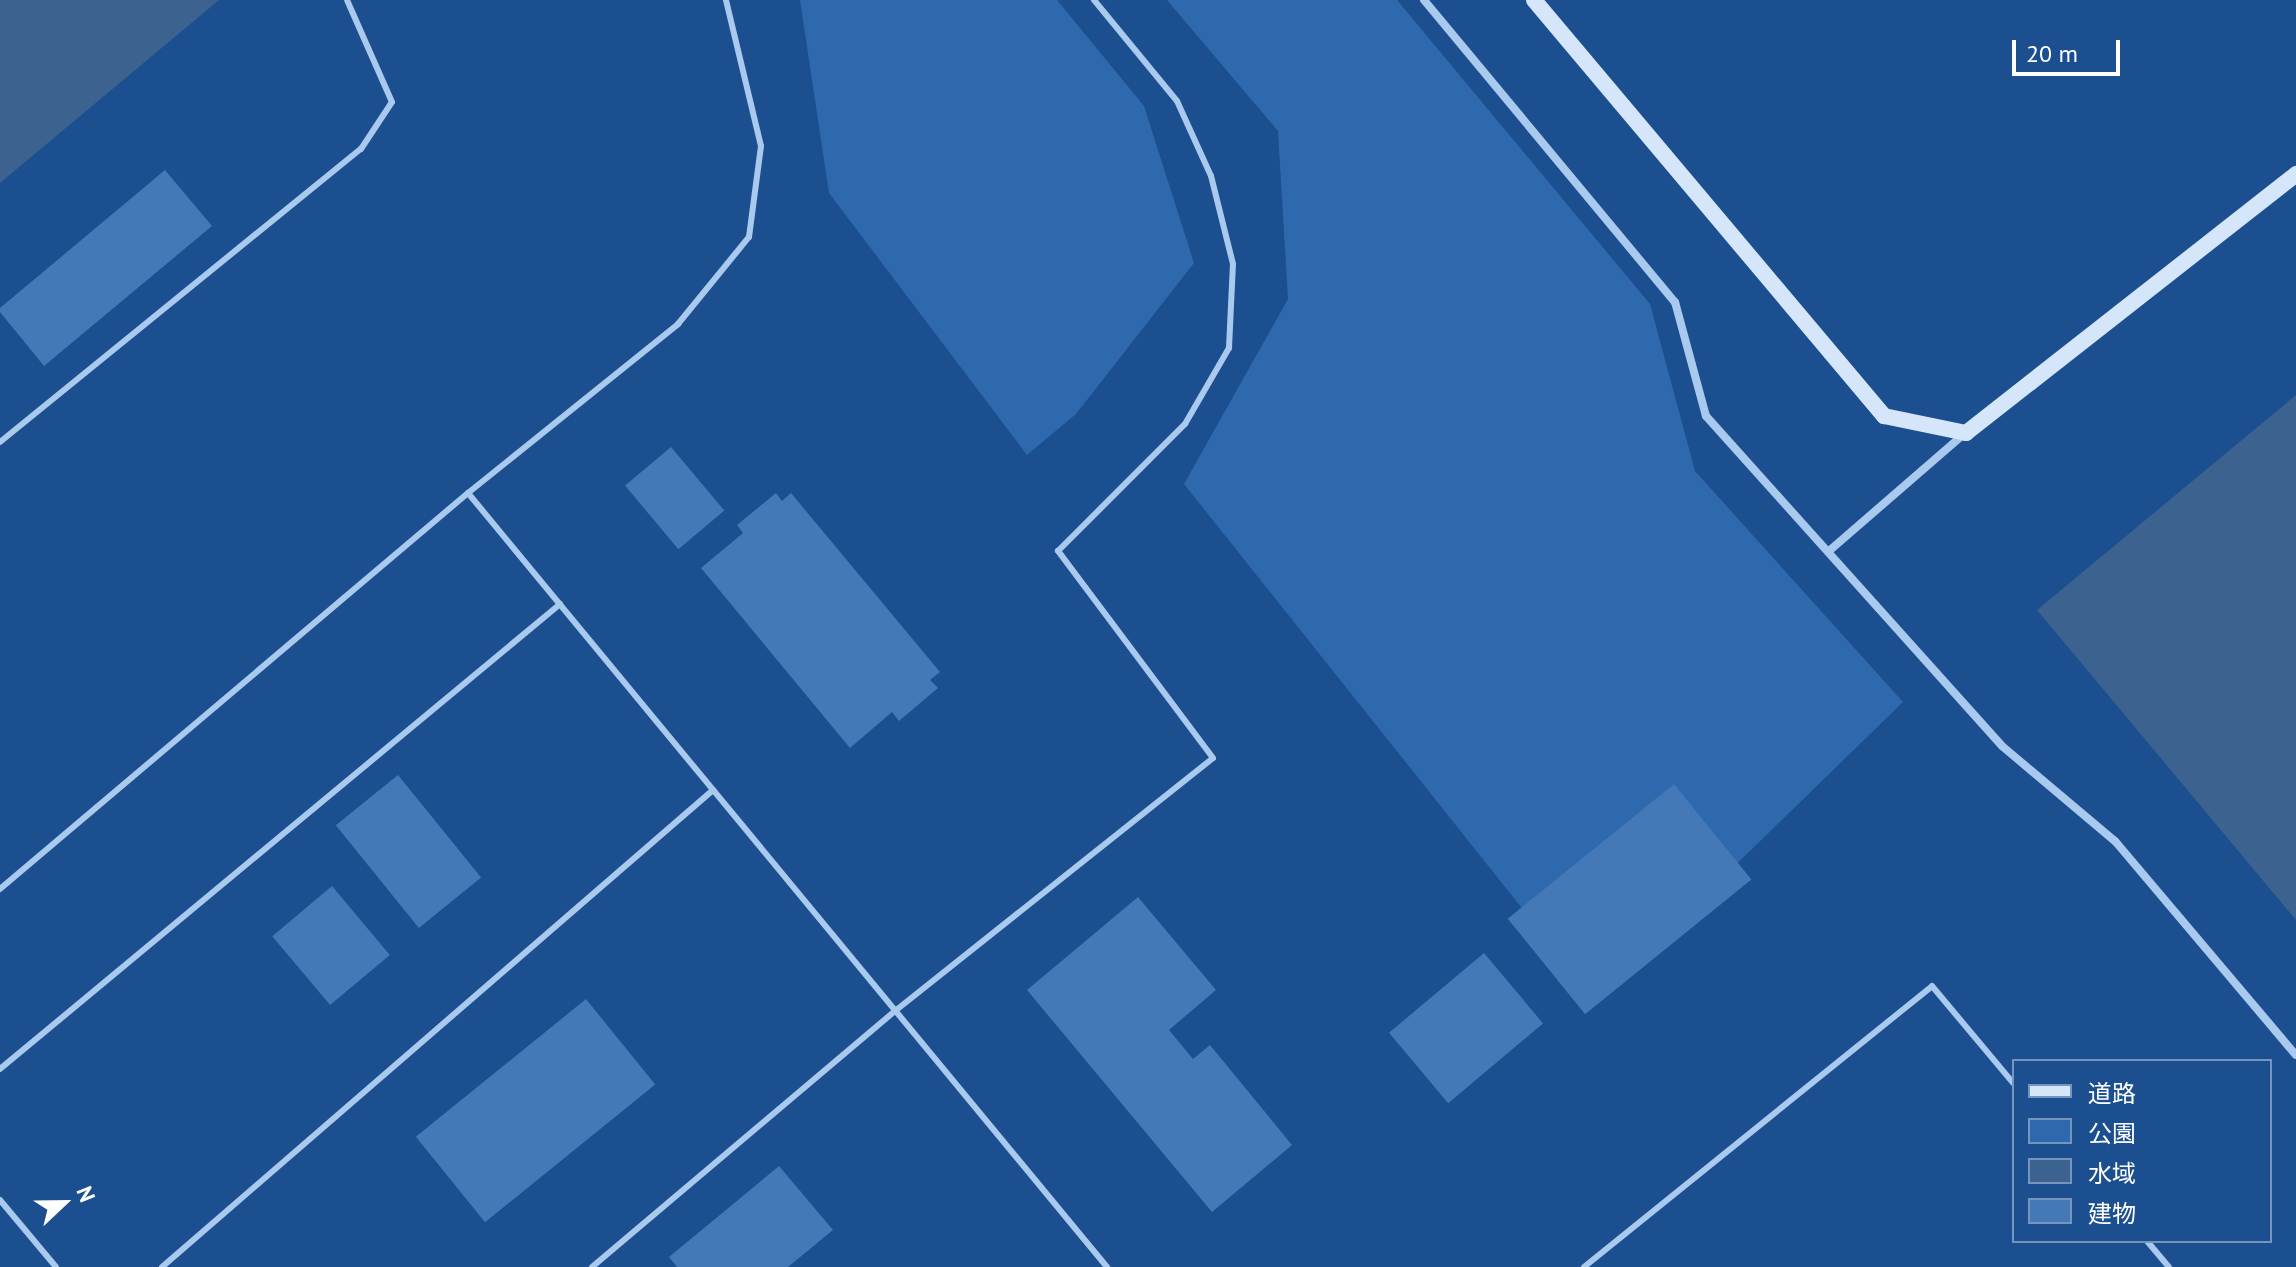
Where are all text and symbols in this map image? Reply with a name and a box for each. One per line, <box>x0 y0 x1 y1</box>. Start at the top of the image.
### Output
scale bar <box>2016 24 2124 74</box>
text: 20 m <box>2026 38 2078 69</box>
legend <box>2012 1059 2272 1243</box>
text: 道路 <box>2088 1078 2136 1109</box>
text: 公園 <box>2088 1118 2136 1149</box>
text: 水域 <box>2088 1158 2136 1189</box>
north arrow <box>24 1163 104 1243</box>
text: N <box>71 1182 102 1206</box>
text: 建物 <box>2088 1198 2136 1229</box>

